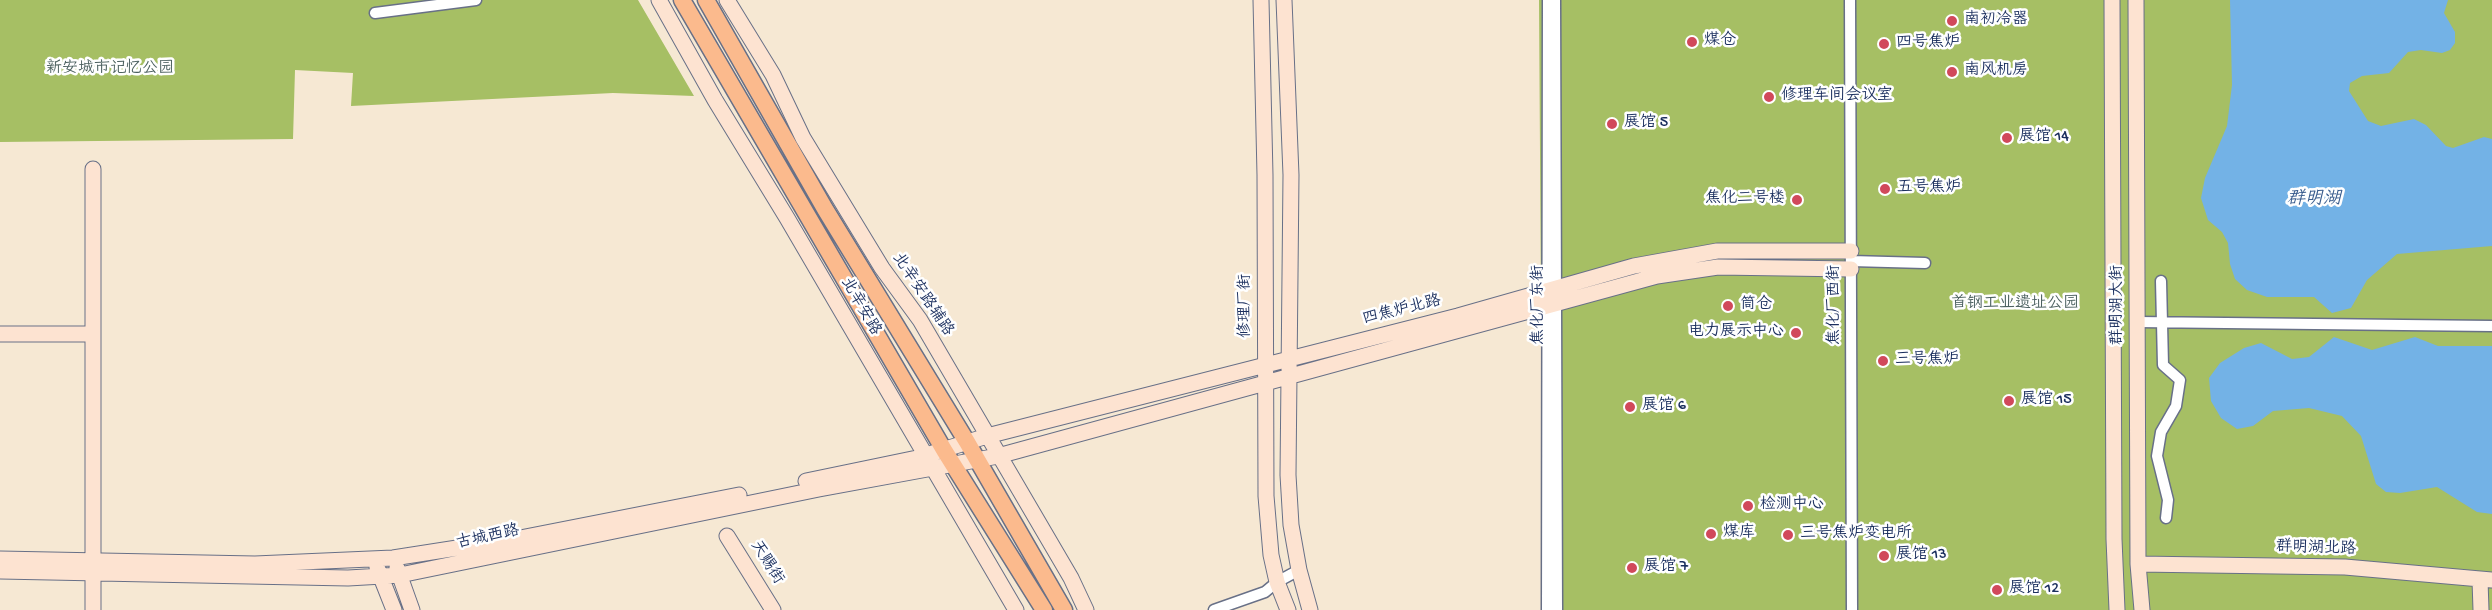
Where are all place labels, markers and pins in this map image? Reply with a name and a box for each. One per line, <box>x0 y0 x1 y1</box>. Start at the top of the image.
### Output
place label: 南初冷器 <box>1964 11 2028 31</box>
marker: 南初冷器 <box>1945 14 1959 28</box>
place label: 煤仓 <box>1704 32 1736 52</box>
place label: 四号焦炉 <box>1896 34 1960 54</box>
marker: 煤仓 <box>1685 35 1699 49</box>
marker: 四号焦炉 <box>1877 37 1891 51</box>
place label: 南风机房 <box>1964 62 2028 82</box>
marker: 南风机房 <box>1945 65 1959 79</box>
place label: 修理车间会议室 <box>1781 87 1893 107</box>
marker: 修理车间会议室 <box>1762 90 1776 104</box>
place label: 展馆 5 <box>1624 114 1668 134</box>
marker: 展馆 5 <box>1605 117 1619 131</box>
place label: 展馆 14 <box>2019 128 2069 148</box>
marker: 展馆 14 <box>2000 131 2014 145</box>
place label: 五号焦炉 <box>1897 179 1961 199</box>
marker: 五号焦炉 <box>1878 182 1892 196</box>
place label: 焦化二号楼 <box>1705 190 1785 210</box>
marker: 焦化二号楼 <box>1790 193 1804 207</box>
place label: 筒仓 <box>1740 296 1772 316</box>
marker: 筒仓 <box>1721 299 1735 313</box>
place label: 电力展示中心 <box>1688 323 1784 343</box>
marker: 电力展示中心 <box>1789 326 1803 340</box>
place label: 三号焦炉 <box>1895 351 1959 371</box>
marker: 三号焦炉 <box>1876 354 1890 368</box>
place label: 展馆 15 <box>2021 391 2072 411</box>
marker: 展馆 15 <box>2002 394 2016 408</box>
place label: 展馆 6 <box>1642 397 1686 417</box>
marker: 展馆 6 <box>1623 400 1637 414</box>
place label: 检测中心 <box>1760 496 1824 516</box>
marker: 检测中心 <box>1741 499 1755 513</box>
place label: 煤库 <box>1723 524 1755 544</box>
place label: 三号焦炉变电所 <box>1800 525 1912 545</box>
marker: 煤库 <box>1704 527 1718 541</box>
marker: 三号焦炉变电所 <box>1781 528 1795 542</box>
place label: 展馆 13 <box>1896 546 1947 566</box>
marker: 展馆 13 <box>1877 549 1891 563</box>
place label: 展馆 7 <box>1644 558 1688 578</box>
marker: 展馆 7 <box>1625 561 1639 575</box>
place label: 展馆 12 <box>2009 580 2059 600</box>
marker: 展馆 12 <box>1990 583 2004 597</box>

